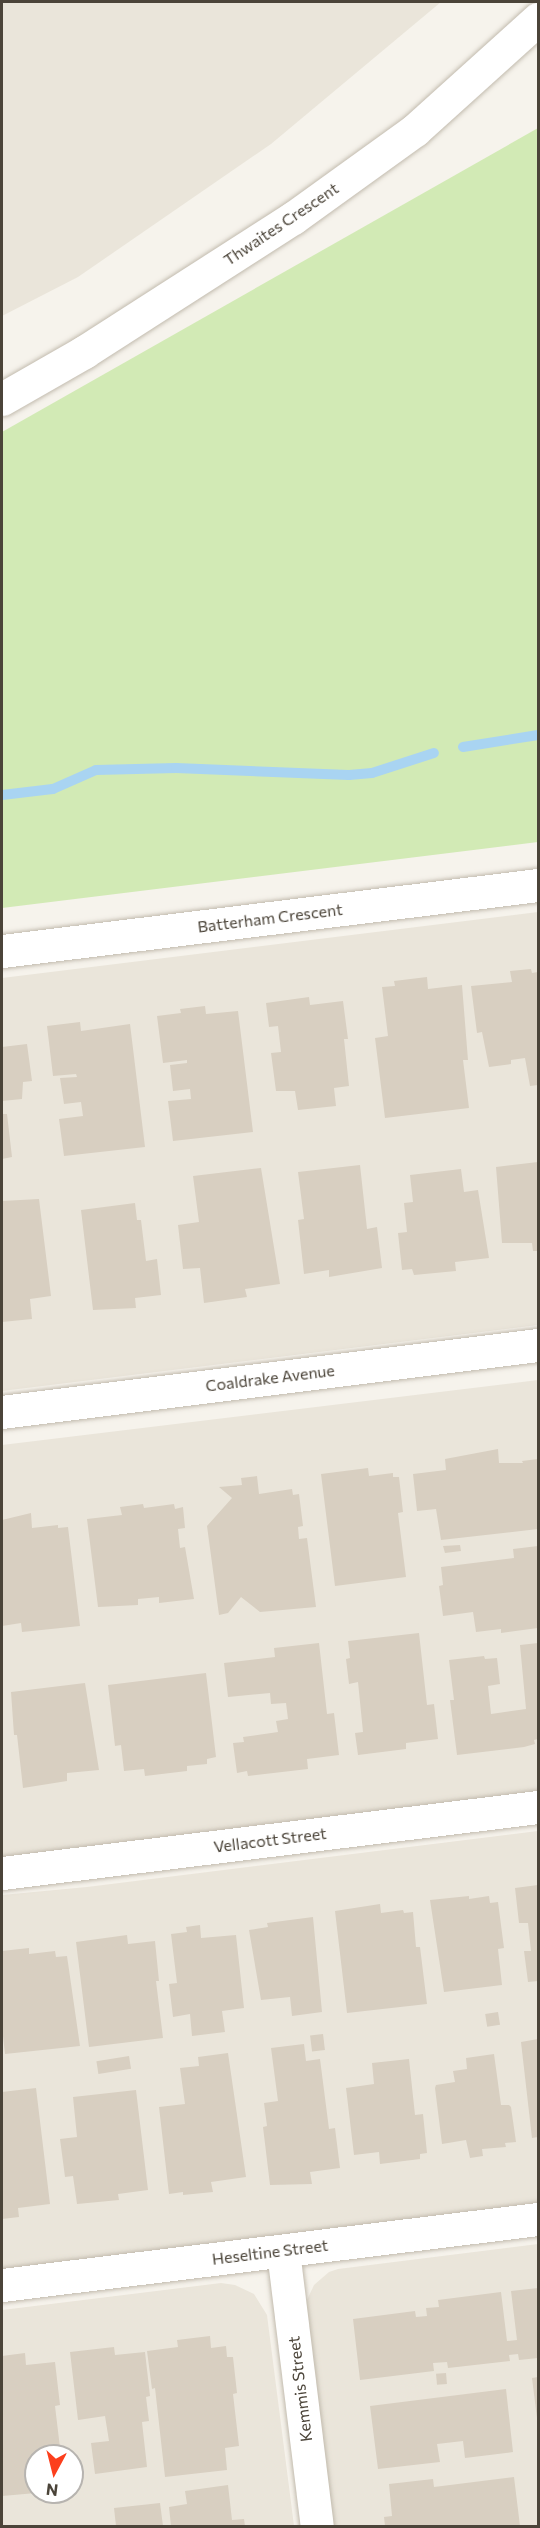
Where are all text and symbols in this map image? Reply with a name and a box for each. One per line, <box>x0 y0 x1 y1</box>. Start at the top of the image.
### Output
street label: Thwaites Crescent <box>220 178 342 270</box>
street label: Batterham Crescent <box>196 900 344 936</box>
street label: Coaldrake Avenue <box>204 1361 336 1395</box>
street label: Vellacott Street <box>212 1824 328 1856</box>
street label: Heseltine Street <box>211 2235 329 2269</box>
street label: Kemmis Street <box>284 2335 316 2443</box>
north arrow <box>24 2444 84 2504</box>
text: N <box>45 2480 59 2501</box>

